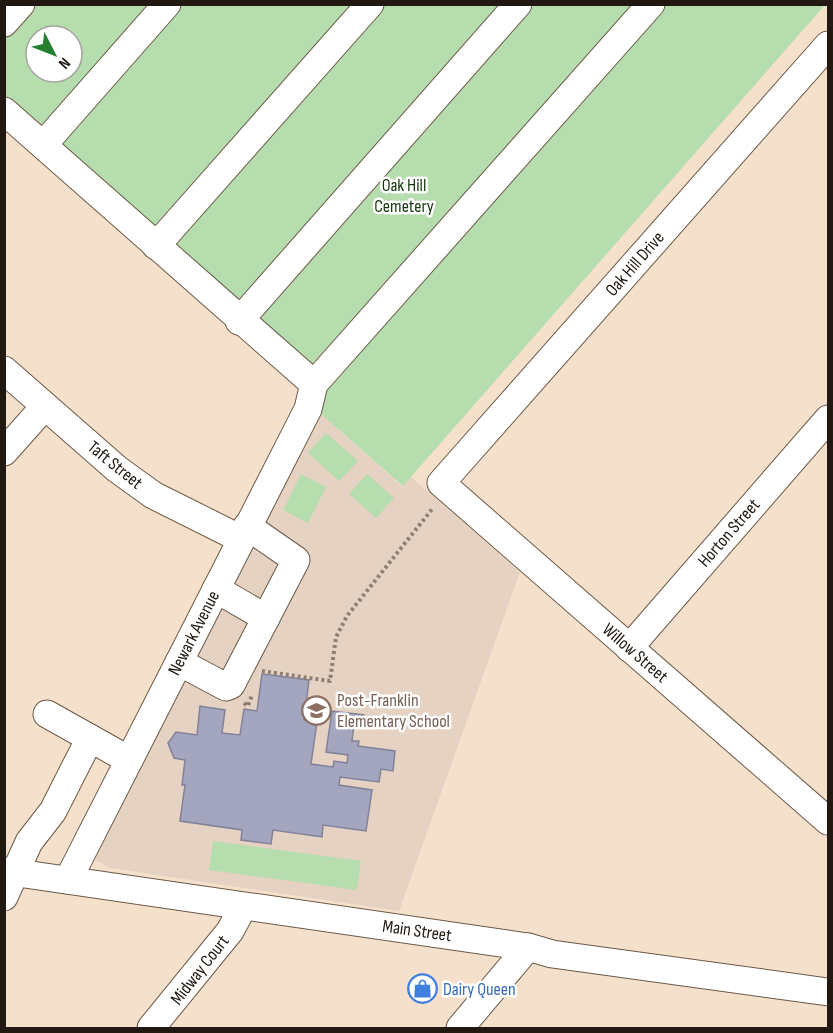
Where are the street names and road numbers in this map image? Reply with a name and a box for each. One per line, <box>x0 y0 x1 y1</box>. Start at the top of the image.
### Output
street label: Oak Hill Drive <box>601 227 669 301</box>
street label: Taft Street <box>83 437 147 494</box>
street label: Horton Street <box>694 494 765 571</box>
street label: Newark Avenue <box>164 587 224 679</box>
street label: Willow Street <box>598 619 672 688</box>
street label: Main Street <box>381 916 453 946</box>
street label: Midway Court <box>166 931 234 1009</box>

